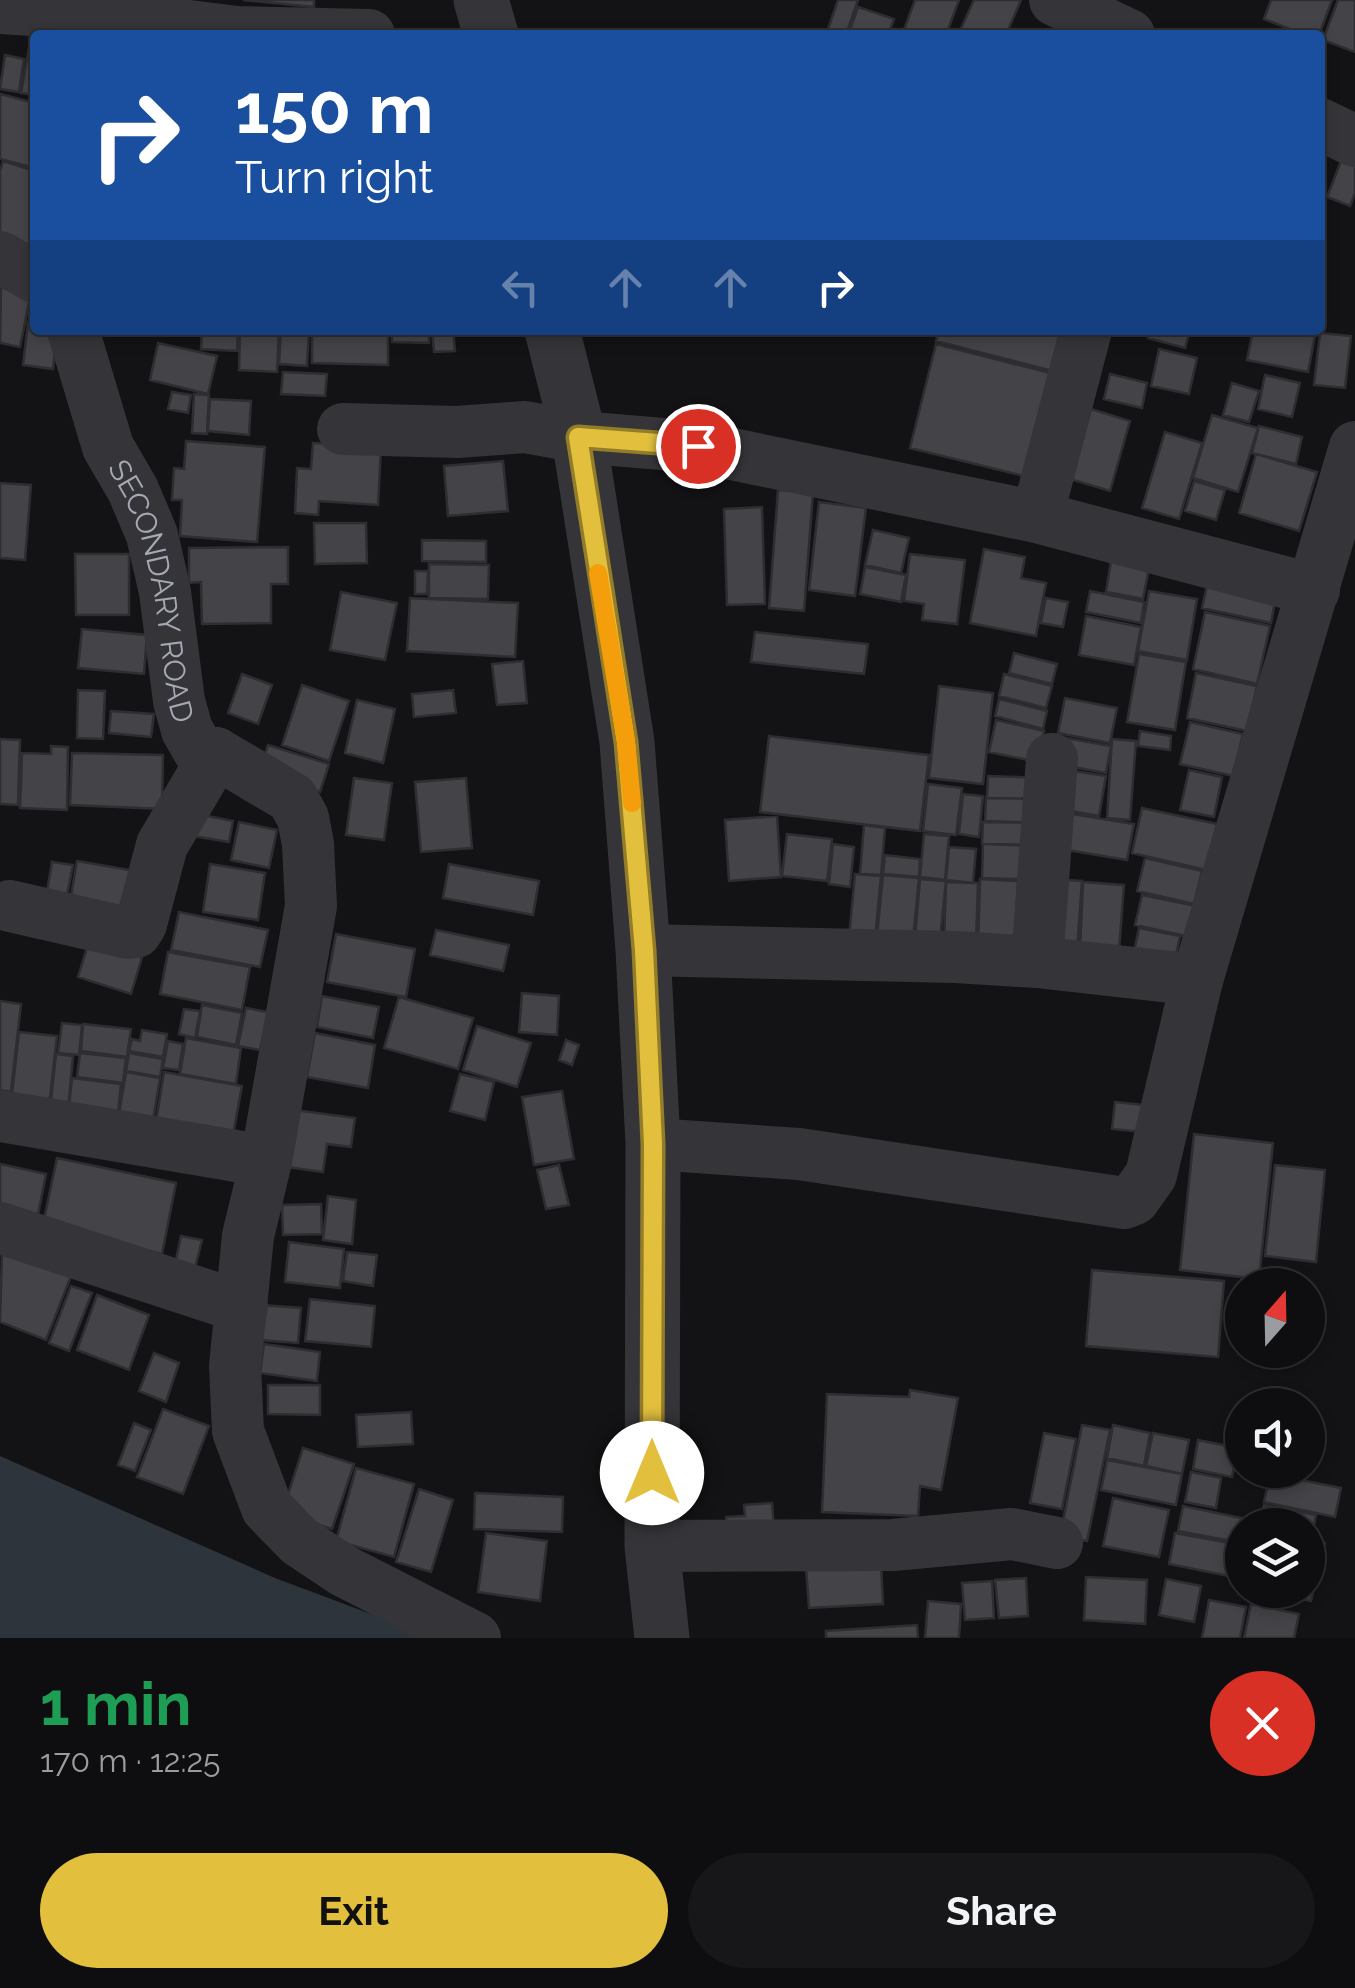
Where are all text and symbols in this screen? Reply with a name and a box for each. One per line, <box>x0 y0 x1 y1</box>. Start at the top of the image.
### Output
text: 150 m <box>235 67 433 149</box>
icon: right <box>70 70 200 200</box>
text: Turn right <box>235 151 433 204</box>
icon: left <box>493 260 548 315</box>
icon: ahead <box>598 260 653 315</box>
icon: ahead <box>703 260 758 315</box>
icon: right <box>808 260 863 315</box>
pin <box>656 404 741 489</box>
icon: arrive <box>671 419 726 474</box>
street label: SECONDARY ROAD <box>102 453 202 726</box>
north arrow <box>1225 1268 1325 1368</box>
map controls <box>1225 1268 1325 1608</box>
button: sound <box>1225 1388 1325 1488</box>
position arrow <box>600 1421 704 1525</box>
button: layers <box>1225 1508 1325 1608</box>
text: 1 min <box>40 1669 191 1739</box>
button: close <box>1210 1671 1315 1776</box>
text: 170 m · 12:25 <box>40 1742 221 1779</box>
button: Exit <box>40 1853 668 1968</box>
button: Share <box>688 1853 1315 1968</box>

